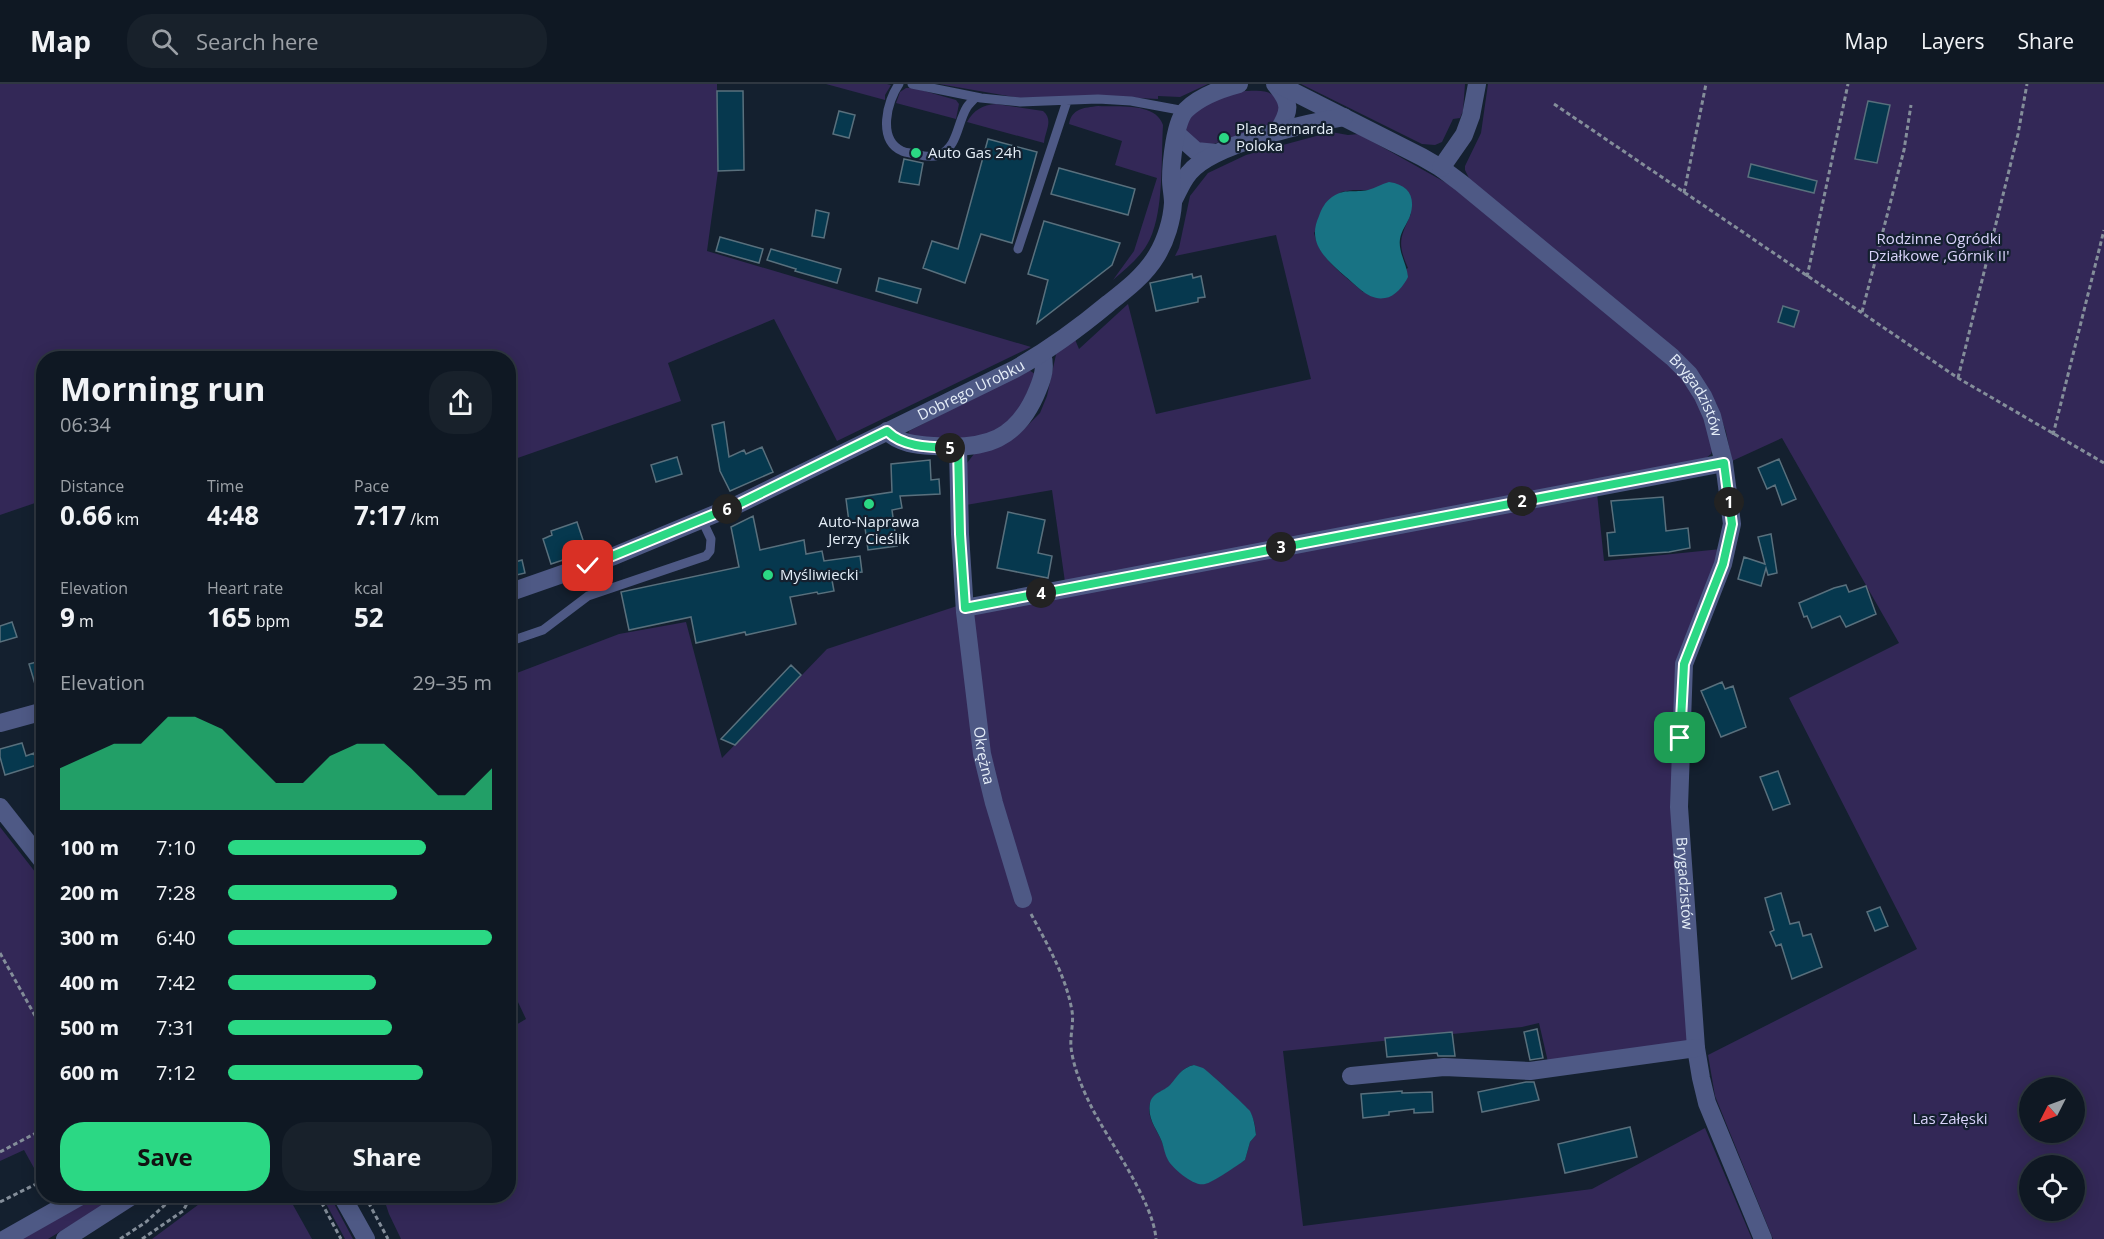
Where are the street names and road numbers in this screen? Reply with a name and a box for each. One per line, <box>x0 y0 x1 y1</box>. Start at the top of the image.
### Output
street label: Brygadzistów <box>1665 349 1728 439</box>
street label: Dobrego Urobku <box>914 355 1028 424</box>
street label: Okrężna <box>970 725 1000 786</box>
street label: Brygadzistów <box>1672 836 1699 931</box>

